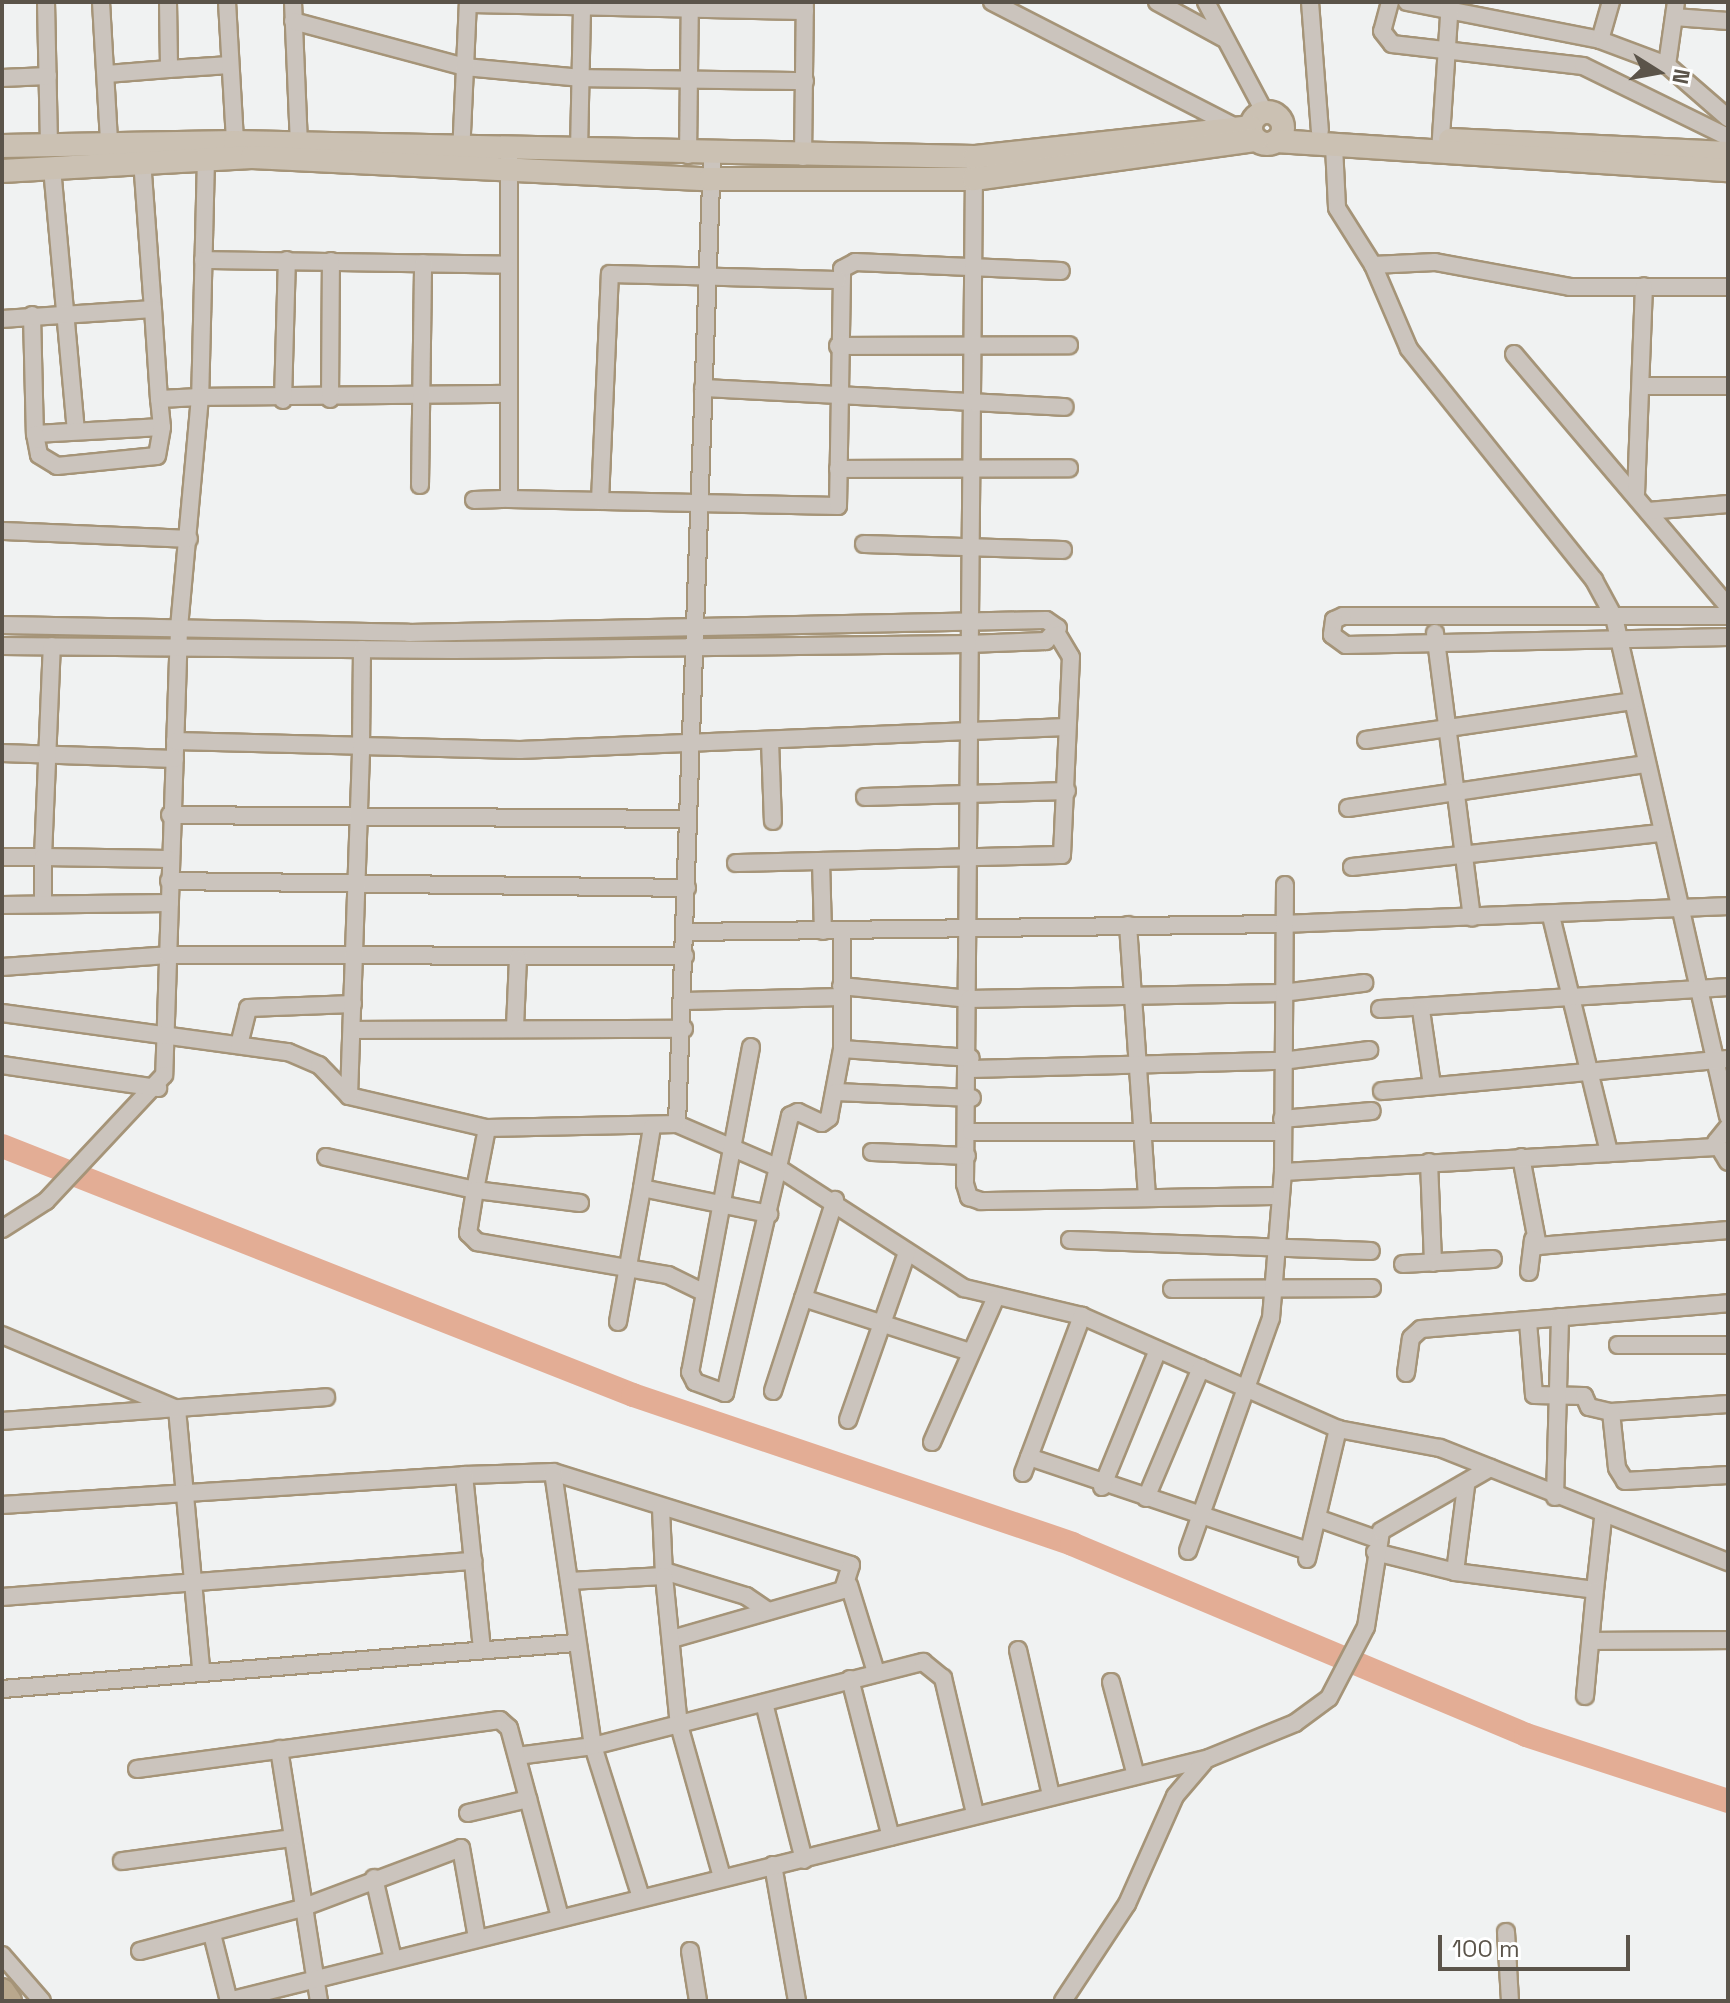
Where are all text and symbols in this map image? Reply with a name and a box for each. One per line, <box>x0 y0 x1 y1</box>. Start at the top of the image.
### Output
north arrow <box>1618 32 1698 112</box>
text: N <box>1666 67 1697 86</box>
scale bar <box>1442 1919 1634 1969</box>
text: 100 m <box>1452 1933 1520 1964</box>

